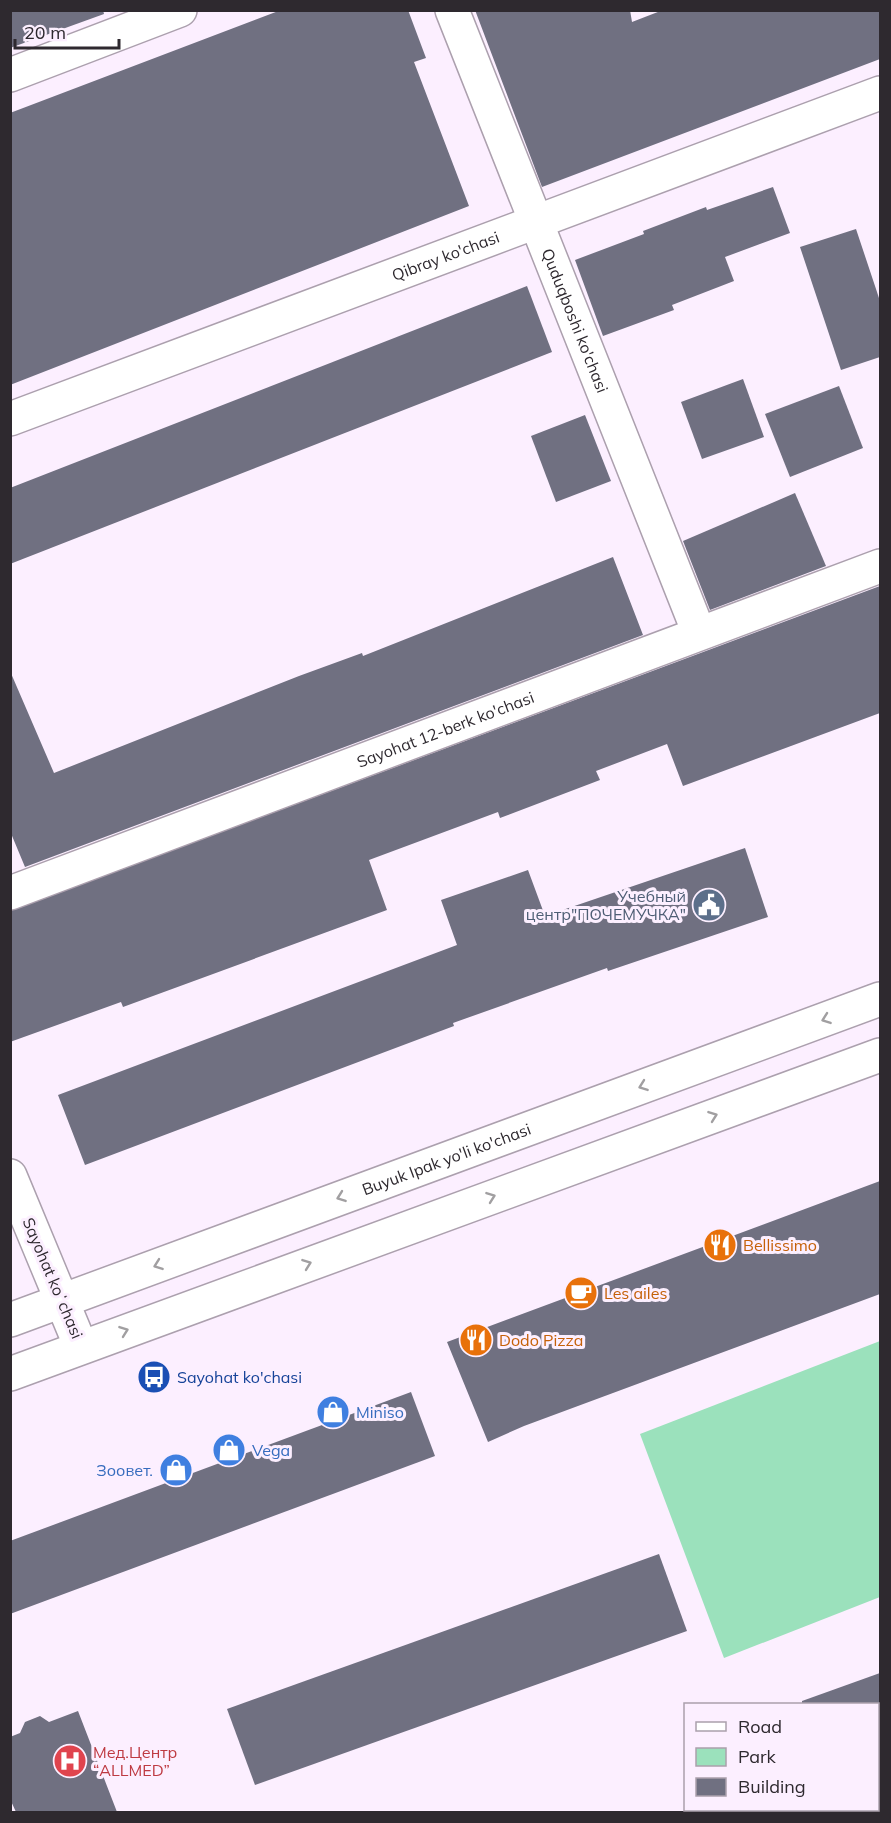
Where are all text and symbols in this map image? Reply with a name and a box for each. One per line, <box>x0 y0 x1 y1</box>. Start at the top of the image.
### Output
scale bar <box>15 12 118 50</box>
text: 20 m <box>24 21 66 44</box>
street label: Qibray ko'chasi <box>389 227 502 285</box>
street label: Quduqboshi ko'chasi <box>538 245 613 396</box>
street label: Sayohat 12-berk ko'chasi <box>354 687 537 772</box>
place label: Учебный центр"ПОЧЕМУЧКА" <box>526 886 686 924</box>
public building icon: Учебный центр"ПОЧЕМУЧКА" <box>691 887 727 923</box>
one-way arrow <box>821 1011 831 1024</box>
one-way arrow <box>638 1079 648 1092</box>
one-way arrow <box>707 1111 718 1123</box>
street label: Buyuk Ipak yo'li ko'chasi <box>359 1119 533 1199</box>
one-way arrow <box>337 1190 347 1203</box>
one-way arrow <box>485 1192 495 1205</box>
street label: Sayohat koʻchasi <box>18 1214 88 1342</box>
restaurant icon: Bellissimo <box>702 1227 738 1263</box>
place label: Bellissimo <box>743 1235 817 1255</box>
one-way arrow <box>154 1257 164 1270</box>
one-way arrow <box>302 1259 312 1272</box>
cafe icon: Les ailes <box>563 1275 599 1311</box>
place label: Les ailes <box>604 1283 667 1303</box>
restaurant icon: Dodo Pizza <box>458 1322 494 1358</box>
one-way arrow <box>118 1326 129 1339</box>
place label: Dodo Pizza <box>499 1330 583 1350</box>
bus stop icon: Sayohat ko'chasi <box>136 1359 172 1395</box>
place label: Sayohat ko'chasi <box>177 1367 302 1387</box>
shop icon: Miniso <box>315 1394 351 1430</box>
place label: Miniso <box>356 1402 404 1422</box>
shop icon: Vega <box>211 1432 247 1468</box>
place label: Vega <box>252 1440 290 1460</box>
shop icon: Зоовет. <box>158 1452 194 1488</box>
place label: Зоовет. <box>96 1460 153 1480</box>
legend <box>684 1703 879 1811</box>
text: Road <box>738 1715 782 1738</box>
place label: Мед.Центр “ALLMED” <box>93 1742 177 1780</box>
hospital icon: Мед.Центр “ALLMED” <box>52 1743 88 1779</box>
text: Park <box>738 1745 777 1768</box>
text: Building <box>738 1775 806 1798</box>

